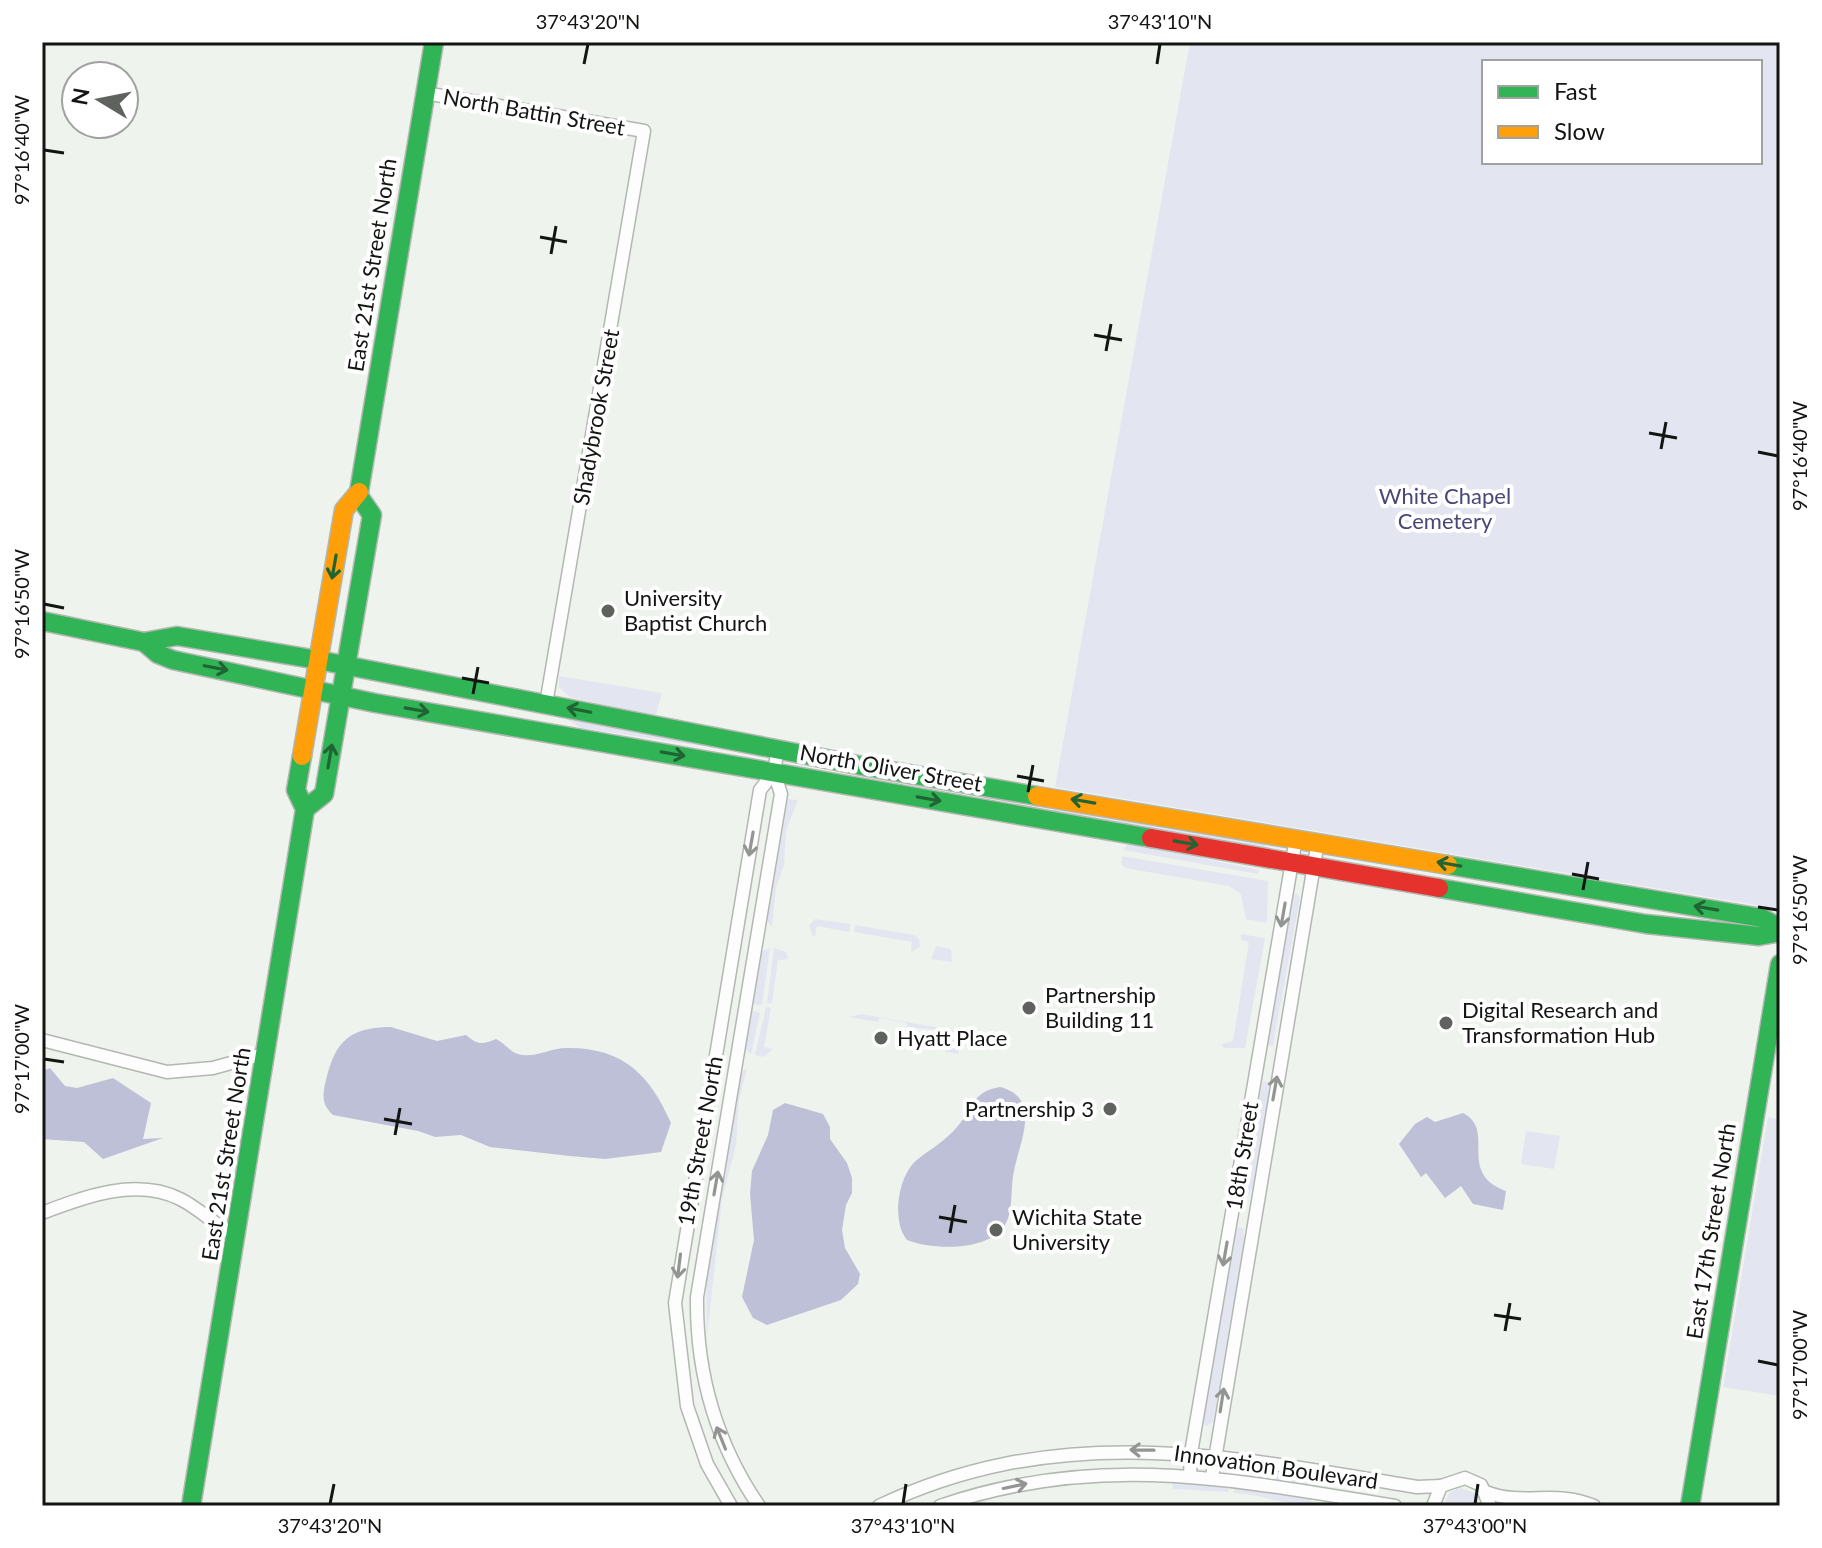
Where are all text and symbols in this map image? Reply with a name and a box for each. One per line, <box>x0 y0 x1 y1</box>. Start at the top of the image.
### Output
text: 37°43'20"N <box>536 9 640 33</box>
text: 37°43'10"N <box>1108 9 1212 33</box>
north arrow <box>60 60 140 140</box>
legend <box>1482 60 1762 164</box>
text: Fast <box>1554 76 1597 105</box>
street label: North Battin Street <box>441 82 627 141</box>
text: N <box>65 86 95 107</box>
text: 97°16'40"W <box>9 95 33 205</box>
text: Slow <box>1554 116 1605 145</box>
street label: East 21st Street North <box>341 156 402 374</box>
street label: Shadybrook Street <box>567 327 624 507</box>
text: 97°16'40"W <box>1787 401 1811 511</box>
park label: White Chapel Cemetery <box>1379 482 1511 534</box>
text: 97°16'50"W <box>9 549 33 659</box>
one-way arrow <box>326 554 341 579</box>
place label: University Baptist Church <box>624 584 767 636</box>
marker: University Baptist Church <box>599 602 617 620</box>
one-way arrow <box>203 661 228 676</box>
one-way arrow <box>567 702 592 717</box>
one-way arrow <box>404 704 429 719</box>
street label: North Oliver Street <box>798 738 984 797</box>
one-way arrow <box>324 744 339 769</box>
one-way arrow <box>660 748 685 763</box>
one-way arrow <box>916 792 942 807</box>
one-way arrow <box>1071 793 1096 808</box>
one-way arrow <box>742 831 757 856</box>
one-way arrow <box>1172 836 1198 851</box>
text: 97°16'50"W <box>1787 855 1811 965</box>
one-way arrow <box>1437 856 1463 871</box>
one-way arrow <box>1694 900 1719 915</box>
one-way arrow <box>1274 901 1289 927</box>
place label: Partnership Building 11 <box>1045 981 1156 1033</box>
place label: Digital Research and Transformation Hub <box>1462 996 1658 1048</box>
marker: Partnership Building 11 <box>1020 999 1038 1017</box>
text: 97°17'00"W <box>9 1004 33 1114</box>
marker: Digital Research and Transformation Hub <box>1437 1014 1455 1032</box>
place label: Hyatt Place <box>897 1024 1007 1051</box>
marker: Hyatt Place <box>872 1029 890 1047</box>
street label: East 21st Street North <box>195 1045 256 1263</box>
street label: 19th Street North <box>671 1054 728 1228</box>
one-way arrow <box>1268 1076 1283 1101</box>
place label: Partnership 3 <box>965 1095 1094 1122</box>
marker: Partnership 3 <box>1101 1100 1119 1118</box>
street label: 18th Street <box>1220 1100 1263 1212</box>
street label: East 17th Street North <box>1680 1121 1741 1341</box>
one-way arrow <box>709 1170 724 1196</box>
place label: Wichita State University <box>1012 1203 1142 1255</box>
marker: Wichita State University <box>987 1221 1005 1239</box>
one-way arrow <box>1217 1241 1232 1266</box>
one-way arrow <box>671 1253 686 1278</box>
text: 97°17'00"W <box>1787 1310 1811 1420</box>
one-way arrow <box>1216 1388 1231 1413</box>
one-way arrow <box>713 1426 727 1451</box>
street label: Innovation Boulevard <box>1172 1439 1380 1494</box>
one-way arrow <box>1129 1443 1156 1458</box>
one-way arrow <box>1002 1478 1028 1493</box>
text: 37°43'20"N <box>278 1513 382 1537</box>
text: 37°43'10"N <box>851 1513 955 1537</box>
text: 37°43'00"N <box>1423 1513 1527 1537</box>

